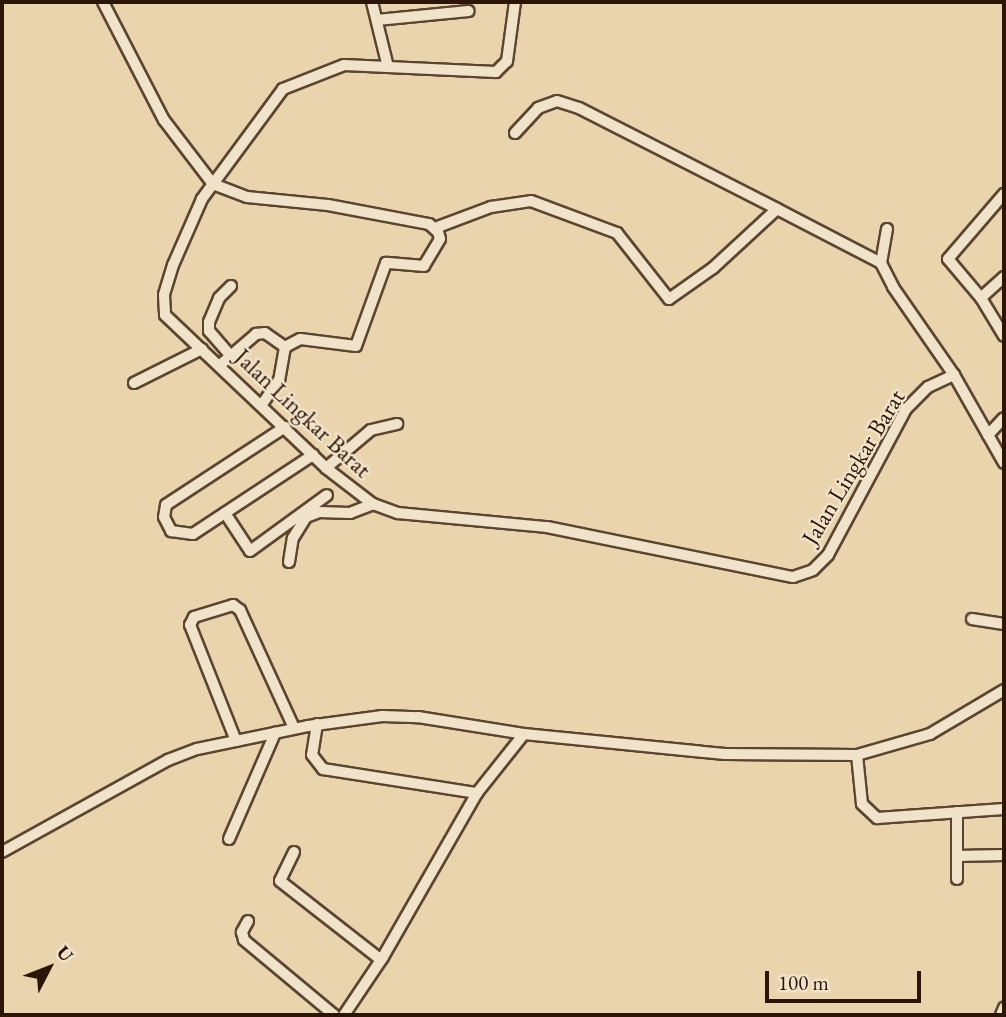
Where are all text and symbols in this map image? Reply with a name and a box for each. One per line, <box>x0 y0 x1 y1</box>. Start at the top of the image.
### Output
street label: Jalan Lingkar Barat <box>229 342 377 484</box>
street label: Jalan Lingkar Barat <box>795 384 911 550</box>
north arrow <box>14 933 84 1003</box>
text: U <box>51 940 79 967</box>
scale bar <box>768 958 924 1002</box>
text: 100 m <box>778 969 829 996</box>

